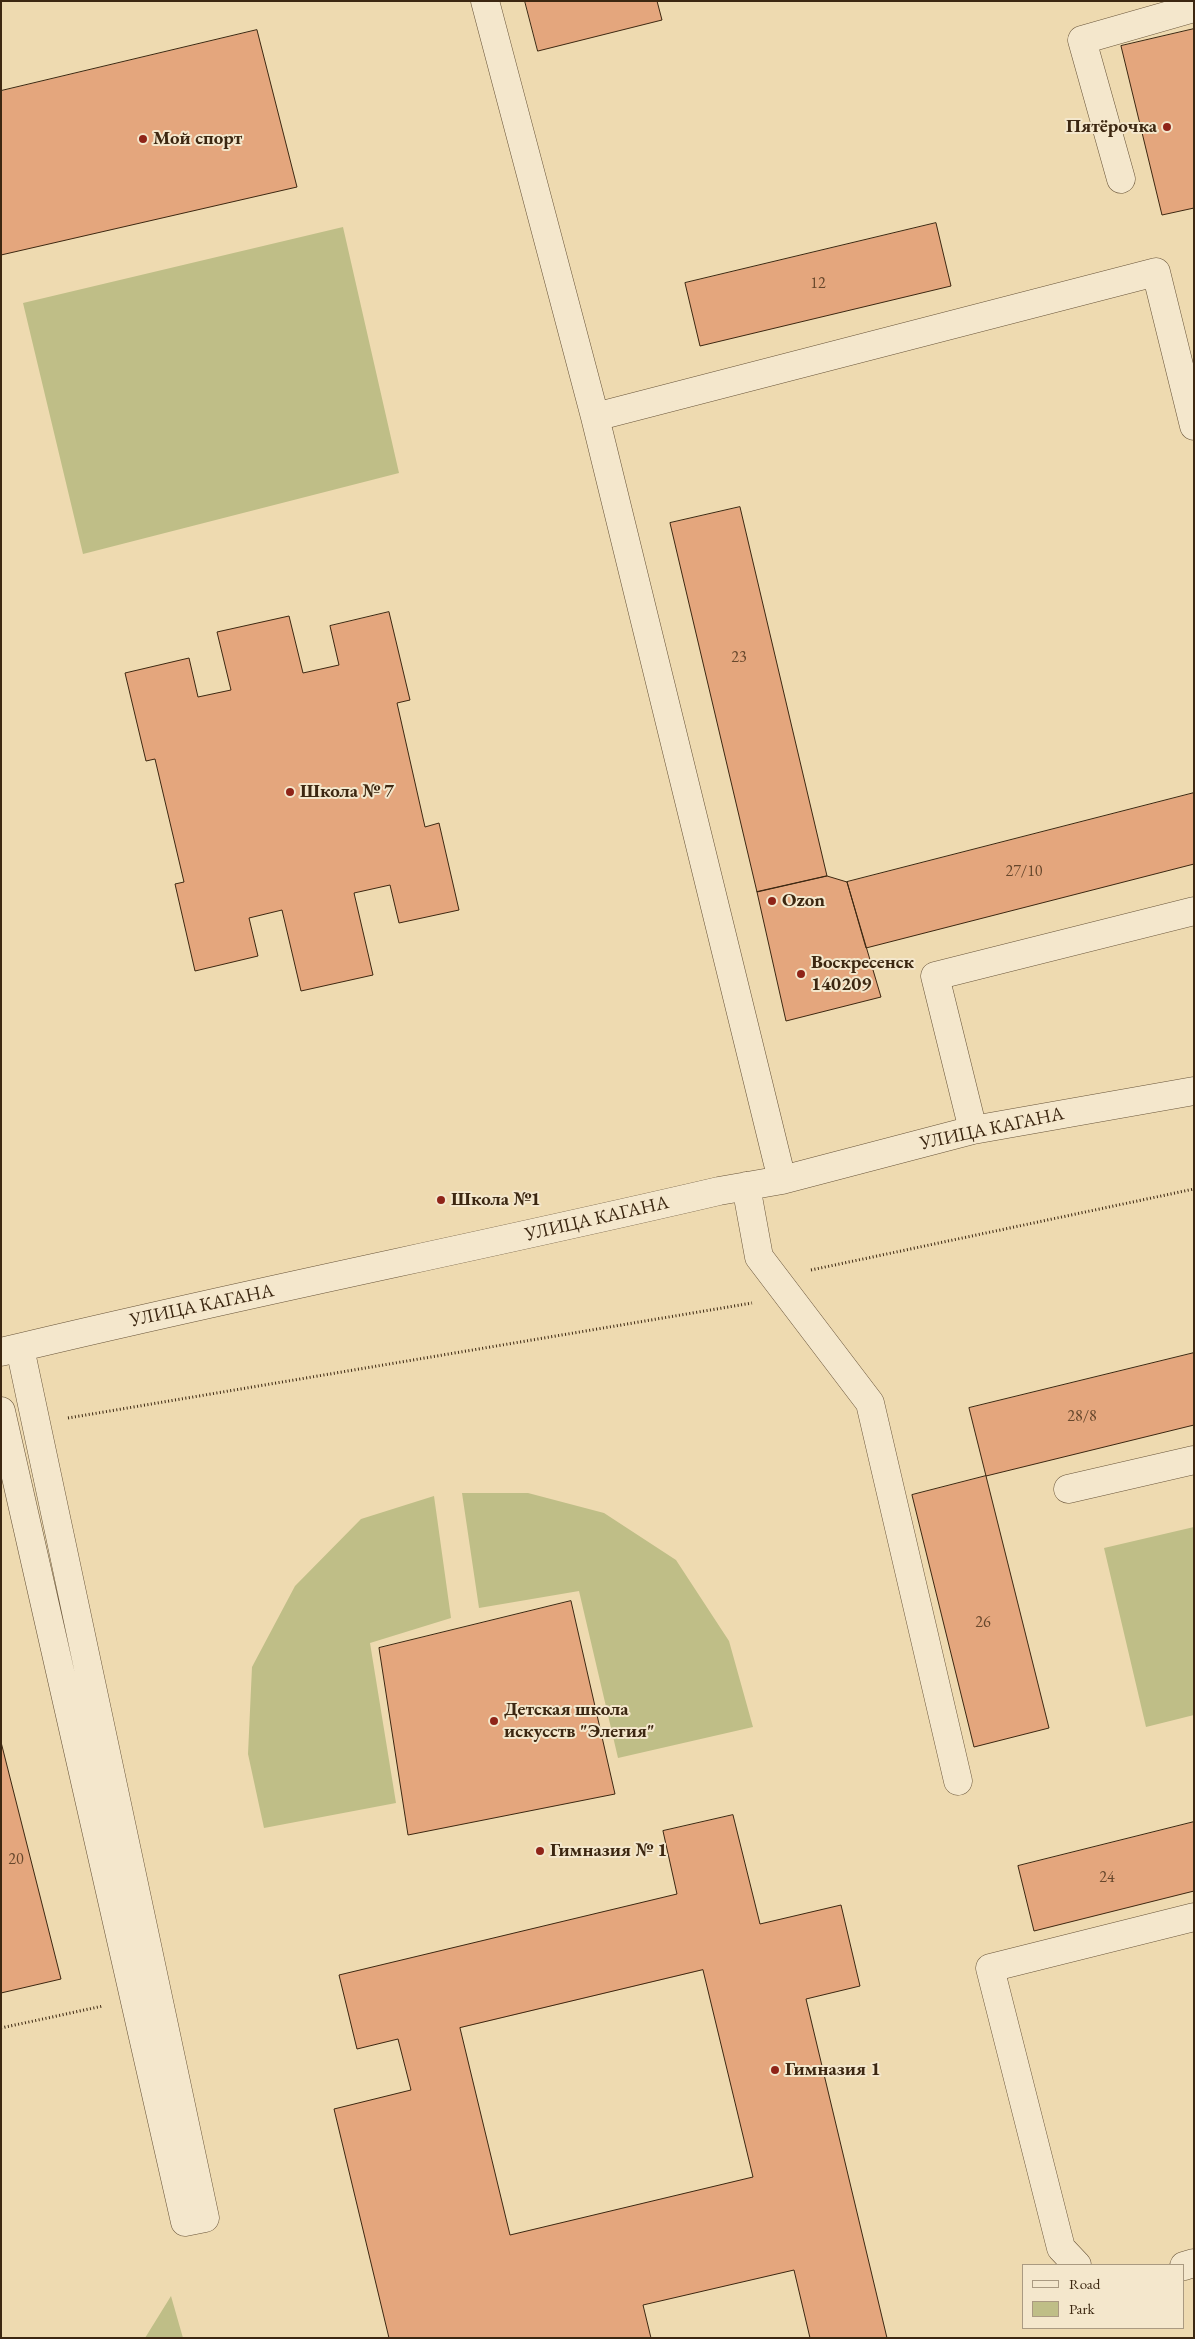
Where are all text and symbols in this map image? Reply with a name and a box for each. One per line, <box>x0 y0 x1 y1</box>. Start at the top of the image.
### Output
place label: Пятёрочка <box>1066 116 1157 138</box>
marker: Пятёрочка <box>1161 121 1173 133</box>
place label: Мой спорт <box>153 128 242 150</box>
marker: Мой спорт <box>137 133 149 145</box>
house number: 12 <box>810 274 826 294</box>
house number: 23 <box>731 648 747 668</box>
place label: Школа № 7 <box>300 781 394 803</box>
marker: Школа № 7 <box>284 786 296 798</box>
house number: 27/10 <box>1005 862 1043 882</box>
place label: Ozon <box>782 890 825 912</box>
marker: Ozon <box>766 895 778 907</box>
place label: Воскресенск 140209 <box>811 952 914 996</box>
marker: Воскресенск 140209 <box>795 968 807 980</box>
street label: УЛИЦА КАГАНА <box>918 1103 1066 1155</box>
place label: Школа №1 <box>451 1189 541 1211</box>
street label: УЛИЦА КАГАНА <box>523 1191 671 1247</box>
marker: Школа №1 <box>435 1194 447 1206</box>
street label: УЛИЦА КАГАНА <box>128 1280 276 1332</box>
house number: 28/8 <box>1067 1407 1097 1427</box>
house number: 26 <box>975 1613 991 1633</box>
place label: Детская школа искусств "Элегия" <box>504 1699 655 1743</box>
marker: Детская школа искусств "Элегия" <box>488 1715 500 1727</box>
place label: Гимназия № 1 <box>550 1840 667 1862</box>
marker: Гимназия № 1 <box>534 1845 546 1857</box>
house number: 20 <box>8 1850 24 1870</box>
house number: 24 <box>1099 1868 1115 1888</box>
place label: Гимназия 1 <box>785 2059 881 2081</box>
marker: Гимназия 1 <box>769 2064 781 2076</box>
legend <box>1022 2264 1185 2329</box>
text: Road <box>1069 2274 1100 2293</box>
text: Park <box>1069 2299 1095 2318</box>

